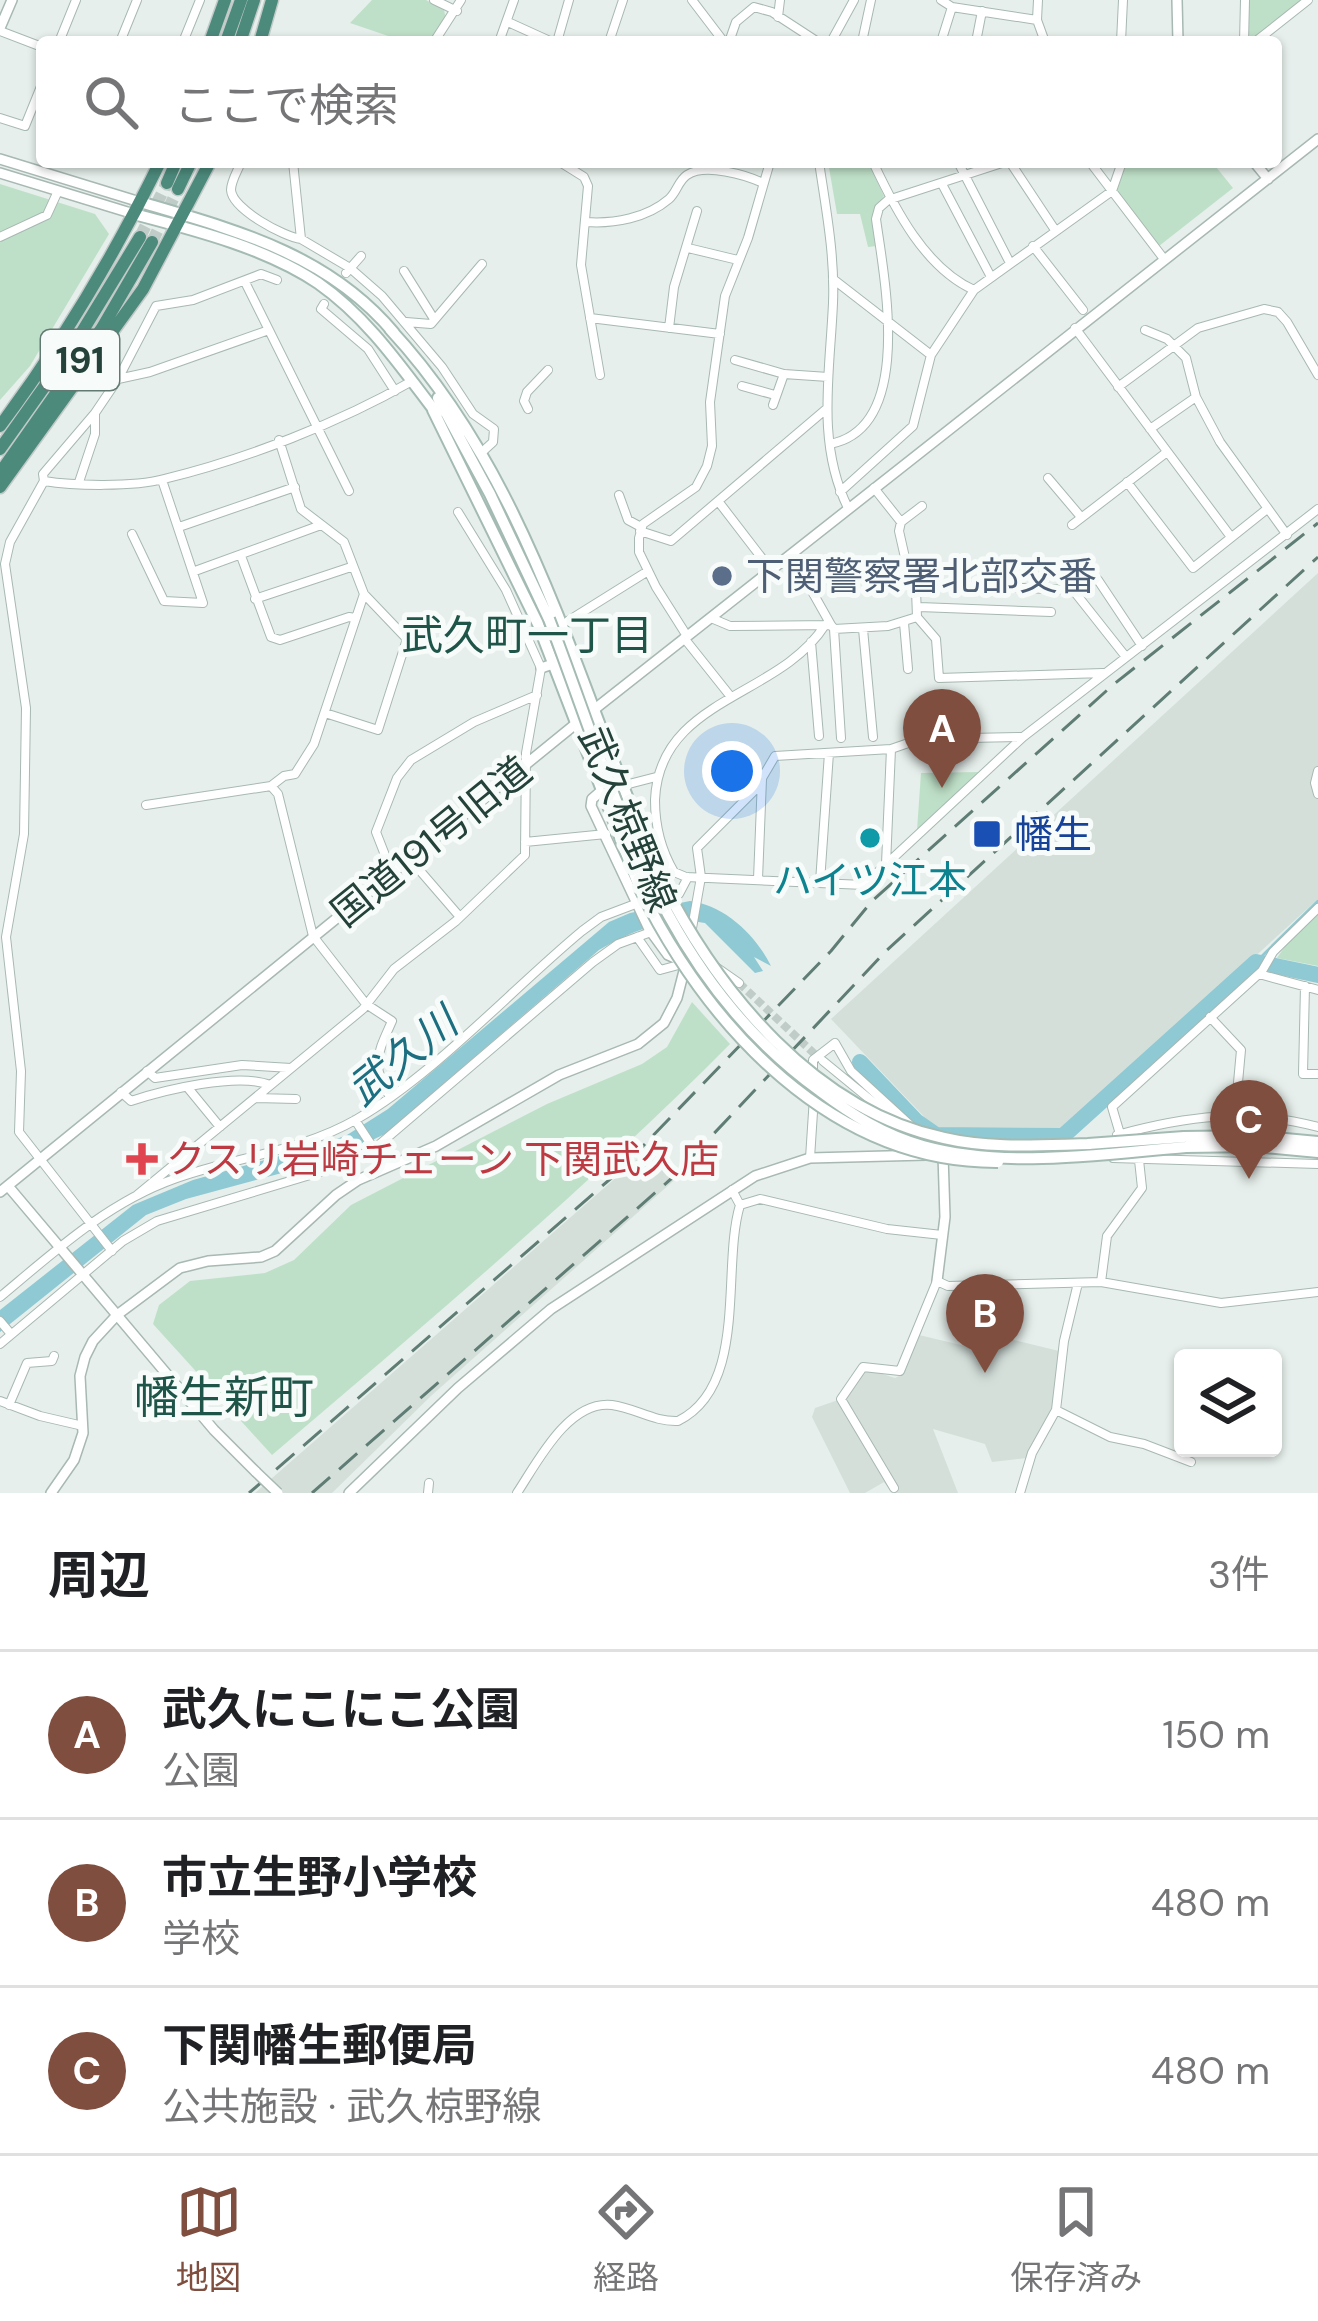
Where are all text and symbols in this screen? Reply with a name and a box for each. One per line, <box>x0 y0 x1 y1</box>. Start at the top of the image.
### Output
search box <box>36 36 1282 168</box>
icon: search <box>78 69 144 135</box>
text: ここで検索 <box>174 76 399 135</box>
road number: 191 <box>41 330 119 390</box>
place label: 下関警察署北部交番 <box>746 551 1097 602</box>
marker: 下関警察署北部交番 <box>709 563 735 589</box>
district label: 武久町一丁目 <box>401 608 653 663</box>
pin: A <box>903 689 981 788</box>
street label: 武久椋野線 <box>567 719 688 919</box>
your location <box>702 741 762 801</box>
street label: 国道191号旧道 <box>321 745 542 938</box>
place label: 幡生 <box>1014 809 1092 860</box>
marker: 幡生 <box>971 818 1003 850</box>
marker: ハイツ江本 <box>857 825 883 851</box>
place label: ハイツ江本 <box>773 855 967 906</box>
water label: 武久川 <box>336 993 472 1117</box>
pin: C <box>1210 1080 1288 1179</box>
place label: クスリ岩崎チェーン 下関武久店 <box>166 1134 719 1185</box>
marker: クスリ岩崎チェーン 下関武久店 <box>129 1146 155 1172</box>
pin: B <box>946 1274 1024 1373</box>
map controls <box>1174 1349 1282 1457</box>
button: layers <box>1174 1349 1282 1457</box>
district label: 幡生新町 <box>134 1368 314 1427</box>
text: 周辺 <box>48 1542 150 1609</box>
text: 3件 <box>1208 1549 1270 1600</box>
text: 武久にこにこ公園 <box>162 1680 520 1739</box>
text: A <box>73 1709 101 1760</box>
text: 150 m <box>1162 1709 1270 1760</box>
text: 公園 <box>162 1745 240 1796</box>
text: 市立生野小学校 <box>162 1848 477 1907</box>
text: B <box>75 1877 99 1928</box>
text: 480 m <box>1151 1877 1270 1928</box>
text: 学校 <box>162 1913 240 1964</box>
text: 下関幡生郵便局 <box>162 2016 477 2075</box>
text: C <box>73 2045 101 2096</box>
text: 480 m <box>1151 2045 1270 2096</box>
text: 公共施設 · 武久椋野線 <box>162 2081 541 2132</box>
tab: 地図 <box>176 2179 242 2299</box>
tab: 経路 <box>593 2179 659 2299</box>
tab: 保存済み <box>1010 2179 1142 2299</box>

